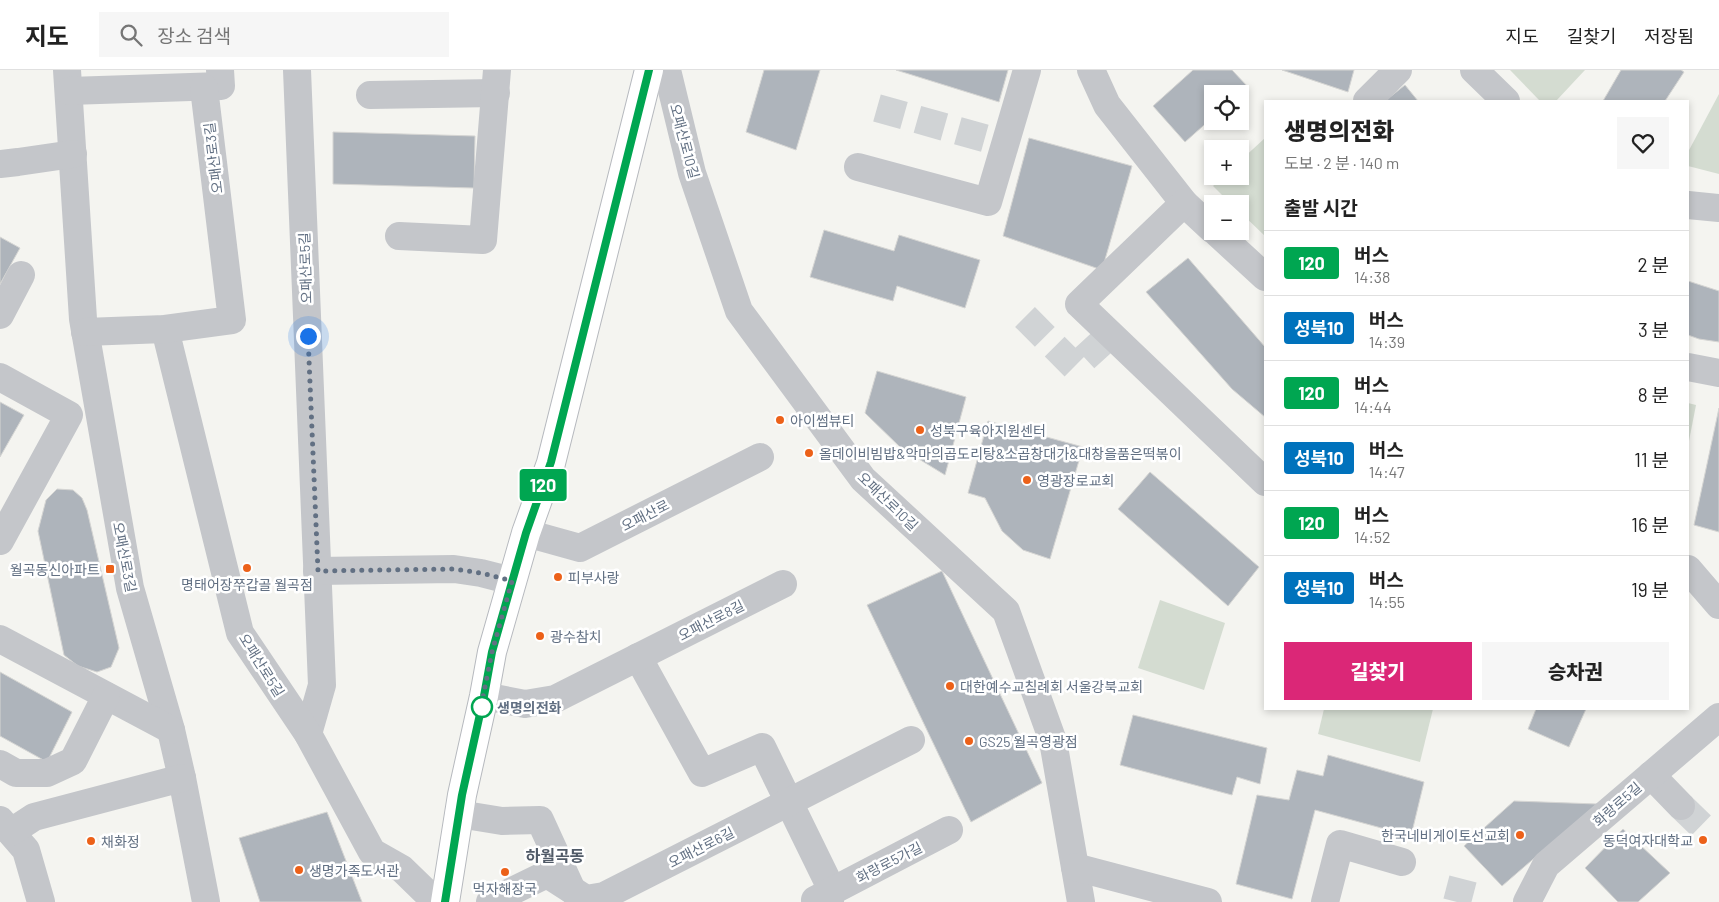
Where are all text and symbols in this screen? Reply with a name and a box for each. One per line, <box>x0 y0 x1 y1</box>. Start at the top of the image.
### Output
search box <box>99 12 449 57</box>
text: 지도 <box>25 21 69 50</box>
icon: search <box>117 21 145 49</box>
text: 장소 검색 <box>157 24 231 47</box>
text: 지도 <box>1506 25 1539 47</box>
text: 길찾기 <box>1567 25 1616 47</box>
text: 저장됨 <box>1644 25 1694 47</box>
map controls <box>1204 85 1249 240</box>
button: locate <box>1204 85 1249 130</box>
street label: 오패산로10길 <box>667 102 703 180</box>
text: 생명의전화 <box>1284 116 1394 145</box>
button: heart <box>1617 117 1669 169</box>
street label: 오패산로3길 <box>200 121 226 195</box>
button: + <box>1204 140 1249 185</box>
text: 도보 · 2 분 · 140 m <box>1284 153 1399 172</box>
button: − <box>1204 195 1249 240</box>
text: 출발 시간 <box>1284 196 1358 219</box>
street label: 오패산로5길 <box>295 232 315 304</box>
text: 버스 <box>1354 243 1389 266</box>
text: 120 <box>1298 252 1325 274</box>
text: 2 분 <box>1638 253 1669 276</box>
text: 14:38 <box>1354 267 1390 286</box>
text: 버스 <box>1369 308 1404 331</box>
text: 성북10 <box>1294 317 1344 339</box>
text: 3 분 <box>1638 318 1669 341</box>
your location <box>296 324 321 349</box>
text: 14:39 <box>1369 332 1405 351</box>
text: 버스 <box>1354 373 1389 396</box>
text: 120 <box>1298 382 1325 404</box>
text: 8 분 <box>1638 383 1669 406</box>
text: 14:44 <box>1354 397 1391 416</box>
place label: 아이썸뷰티 <box>790 412 854 429</box>
marker: 아이썸뷰티 <box>774 414 786 426</box>
place label: 성북구육아지원센터 <box>930 422 1046 439</box>
marker: 성북구육아지원센터 <box>914 424 926 436</box>
text: 버스 <box>1369 438 1404 461</box>
place label: 올데이비빔밥&악마의곱도리탕&소곱창대가&대창을품은떡볶이 <box>819 445 1182 462</box>
marker: 올데이비빔밥&악마의곱도리탕&소곱창대가&대창을품은떡볶이 <box>803 447 815 459</box>
text: 성북10 <box>1294 447 1344 469</box>
text: 11 분 <box>1634 448 1669 471</box>
text: 14:47 <box>1369 462 1405 481</box>
street label: 오패산로10길 <box>854 468 922 534</box>
line badge: 120 <box>514 469 572 501</box>
place label: 영광장로교회 <box>1037 472 1114 489</box>
text: 120 <box>530 474 556 496</box>
marker: 영광장로교회 <box>1021 474 1033 486</box>
street label: 오패산로 <box>618 496 672 534</box>
text: 버스 <box>1354 503 1389 526</box>
text: 120 <box>1298 512 1325 534</box>
text: 16 분 <box>1631 513 1669 536</box>
street label: 오패산로3길 <box>110 520 140 594</box>
text: 14:52 <box>1354 527 1391 546</box>
place label: 월곡동신아파트 <box>10 561 100 578</box>
marker: 명태어장쭈갑골 월곡점 <box>241 562 253 574</box>
marker: 월곡동신아파트 <box>104 563 116 575</box>
text: 버스 <box>1369 568 1404 591</box>
place label: 피부사랑 <box>568 569 620 586</box>
marker: 피부사랑 <box>552 571 564 583</box>
place label: 명태어장쭈갑골 월곡점 <box>181 576 313 593</box>
text: 성북10 <box>1294 577 1344 599</box>
text: 19 분 <box>1631 578 1669 601</box>
text: 14:55 <box>1369 592 1405 611</box>
street label: 오패산로8길 <box>675 596 747 644</box>
place label: 광수참치 <box>550 628 602 645</box>
street label: 오패산로5길 <box>236 630 288 700</box>
marker: 광수참치 <box>534 630 546 642</box>
button: 길찾기 <box>1284 642 1472 700</box>
button: 승차권 <box>1482 642 1669 700</box>
place label: 대한예수교침례회 서울강북교회 <box>960 678 1143 695</box>
marker: 대한예수교침례회 서울강북교회 <box>944 680 956 692</box>
marker: 생명의전화 <box>471 696 493 718</box>
place label: 생명의전화 <box>497 699 562 716</box>
place label: GS25 월곡영광점 <box>979 733 1078 750</box>
marker: GS25 월곡영광점 <box>963 735 975 747</box>
street label: 화랑로5길 <box>1589 778 1645 830</box>
street label: 오패산로6길 <box>665 823 737 871</box>
place label: 한국네비게이토선교회 <box>1381 827 1510 844</box>
marker: 한국네비게이토선교회 <box>1514 829 1526 841</box>
place label: 동덕여자대학교 <box>1603 832 1693 849</box>
place label: 채화정 <box>101 833 140 850</box>
marker: 동덕여자대학교 <box>1697 834 1709 846</box>
marker: 채화정 <box>85 835 97 847</box>
street label: 화랑로5가길 <box>853 838 925 886</box>
district label: 하월곡동 <box>526 846 584 865</box>
place label: 생명가족도서관 <box>309 862 399 879</box>
marker: 생명가족도서관 <box>293 864 305 876</box>
marker: 먹자해장국 <box>499 866 511 878</box>
place label: 먹자해장국 <box>473 880 537 897</box>

